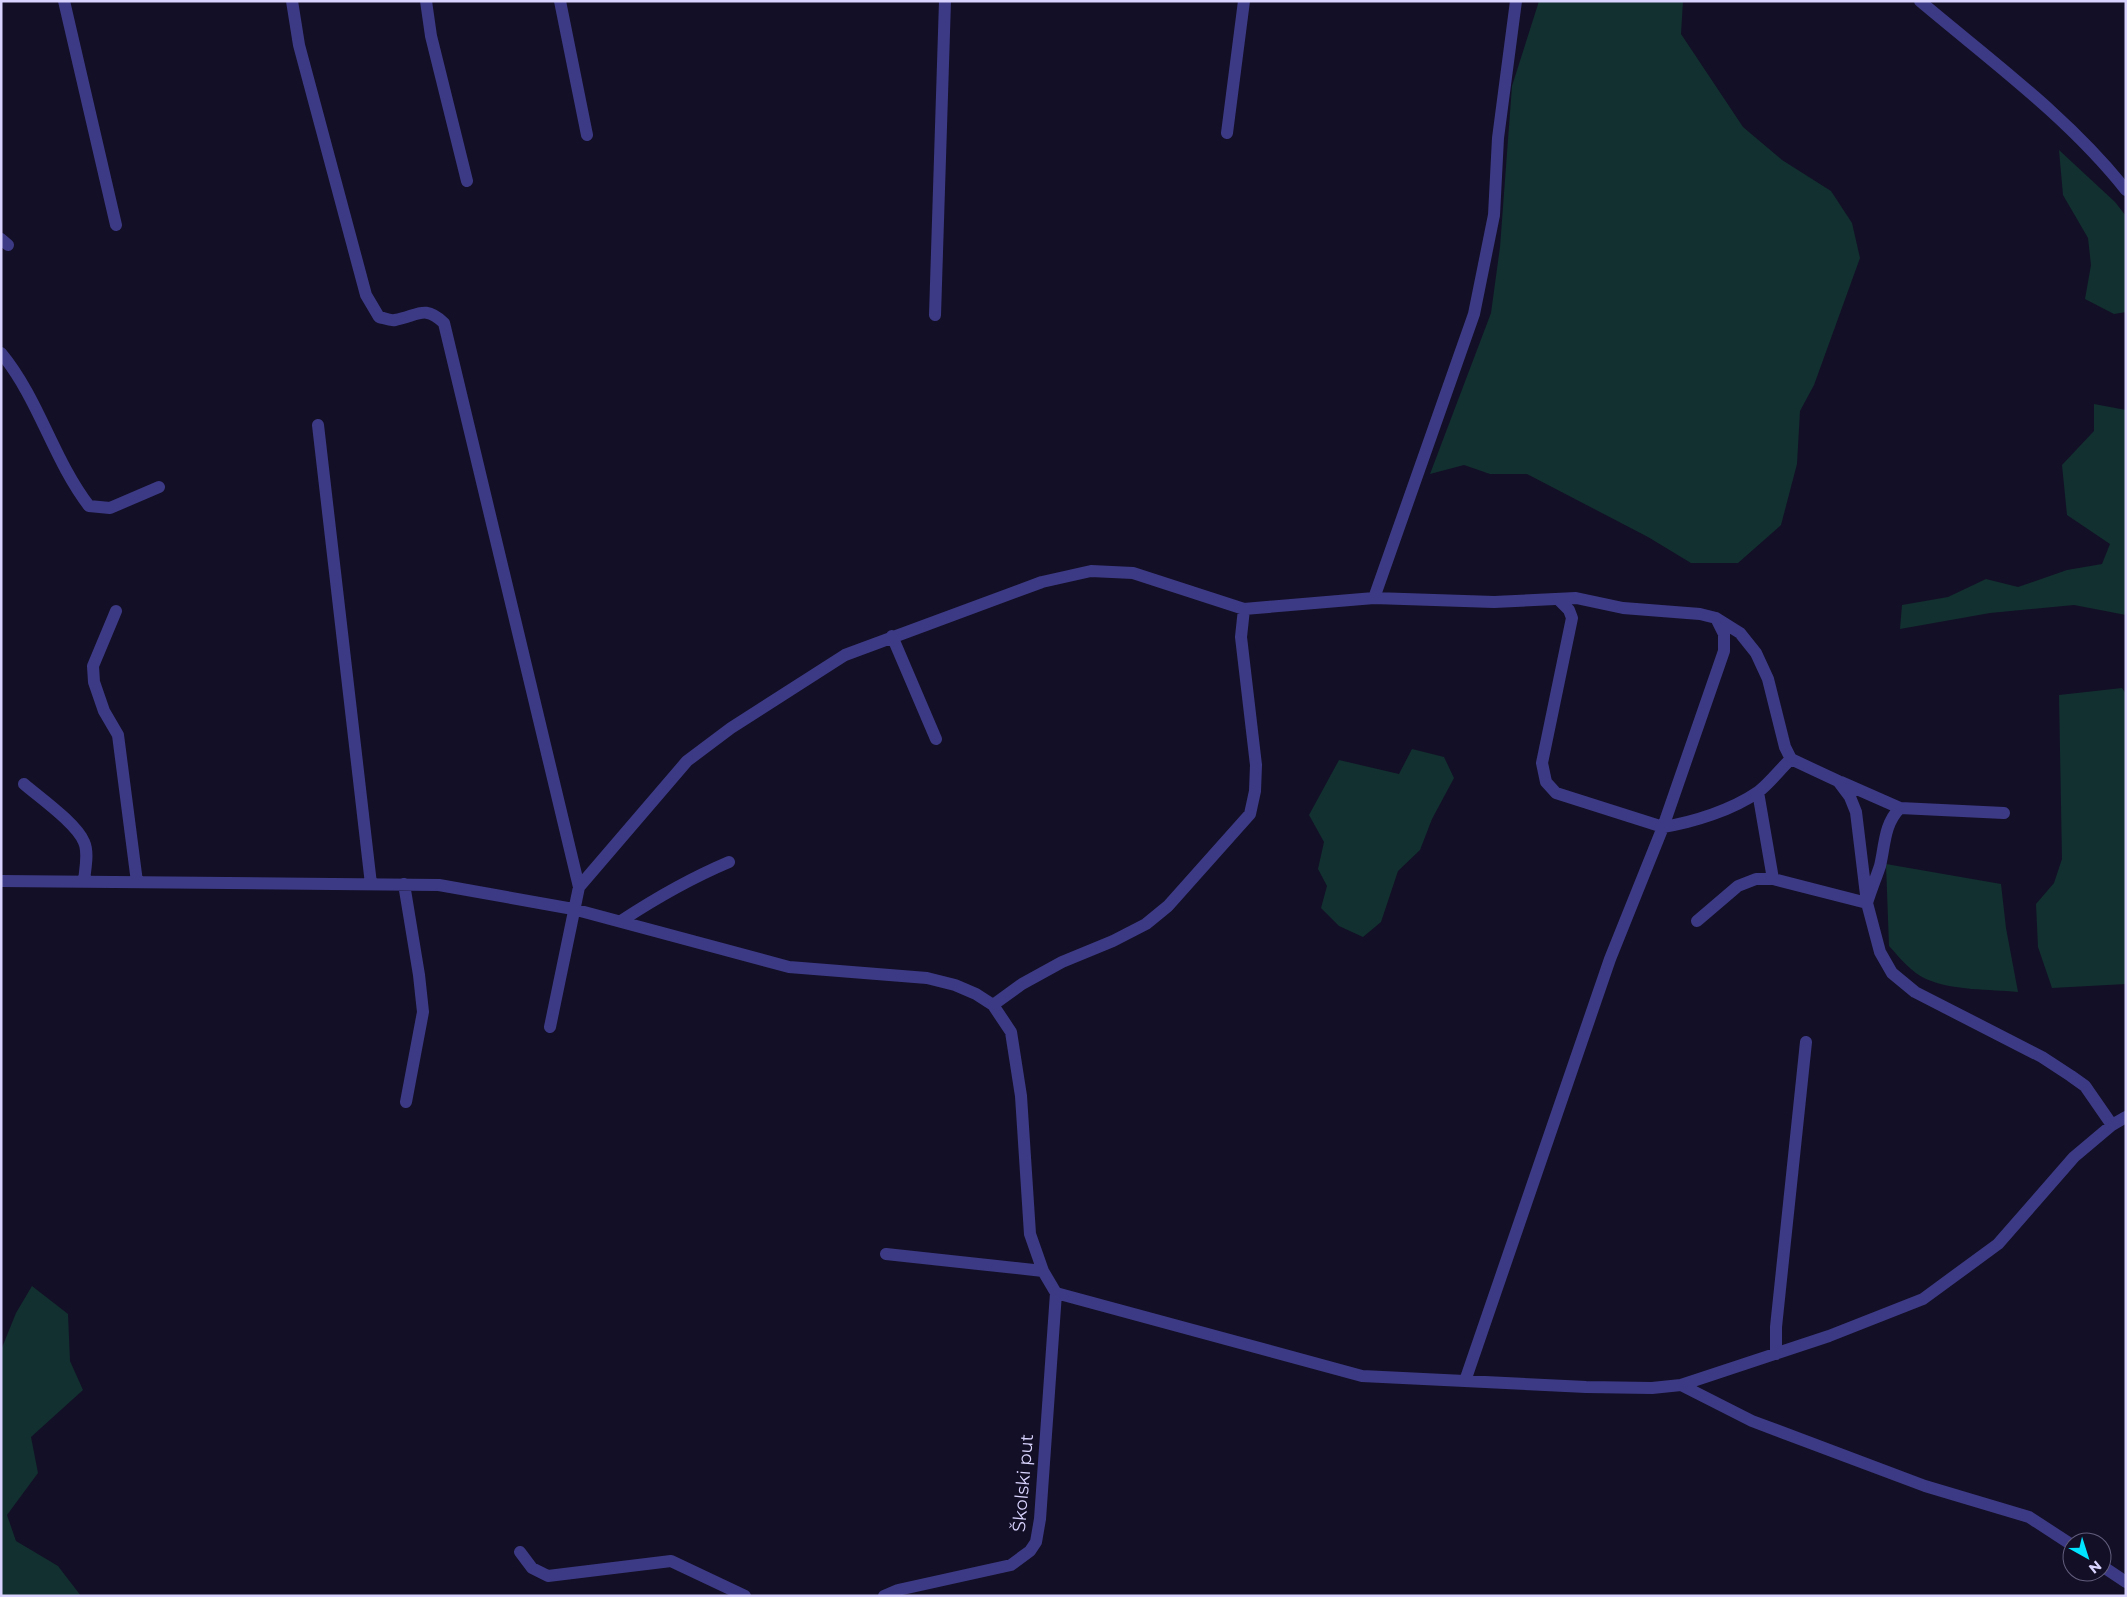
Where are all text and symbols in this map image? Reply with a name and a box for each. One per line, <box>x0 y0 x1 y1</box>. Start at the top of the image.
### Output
street label: Školski put <box>1008 1433 1038 1533</box>
north arrow <box>2062 1532 2112 1582</box>
text: N <box>2085 1557 2105 1578</box>

